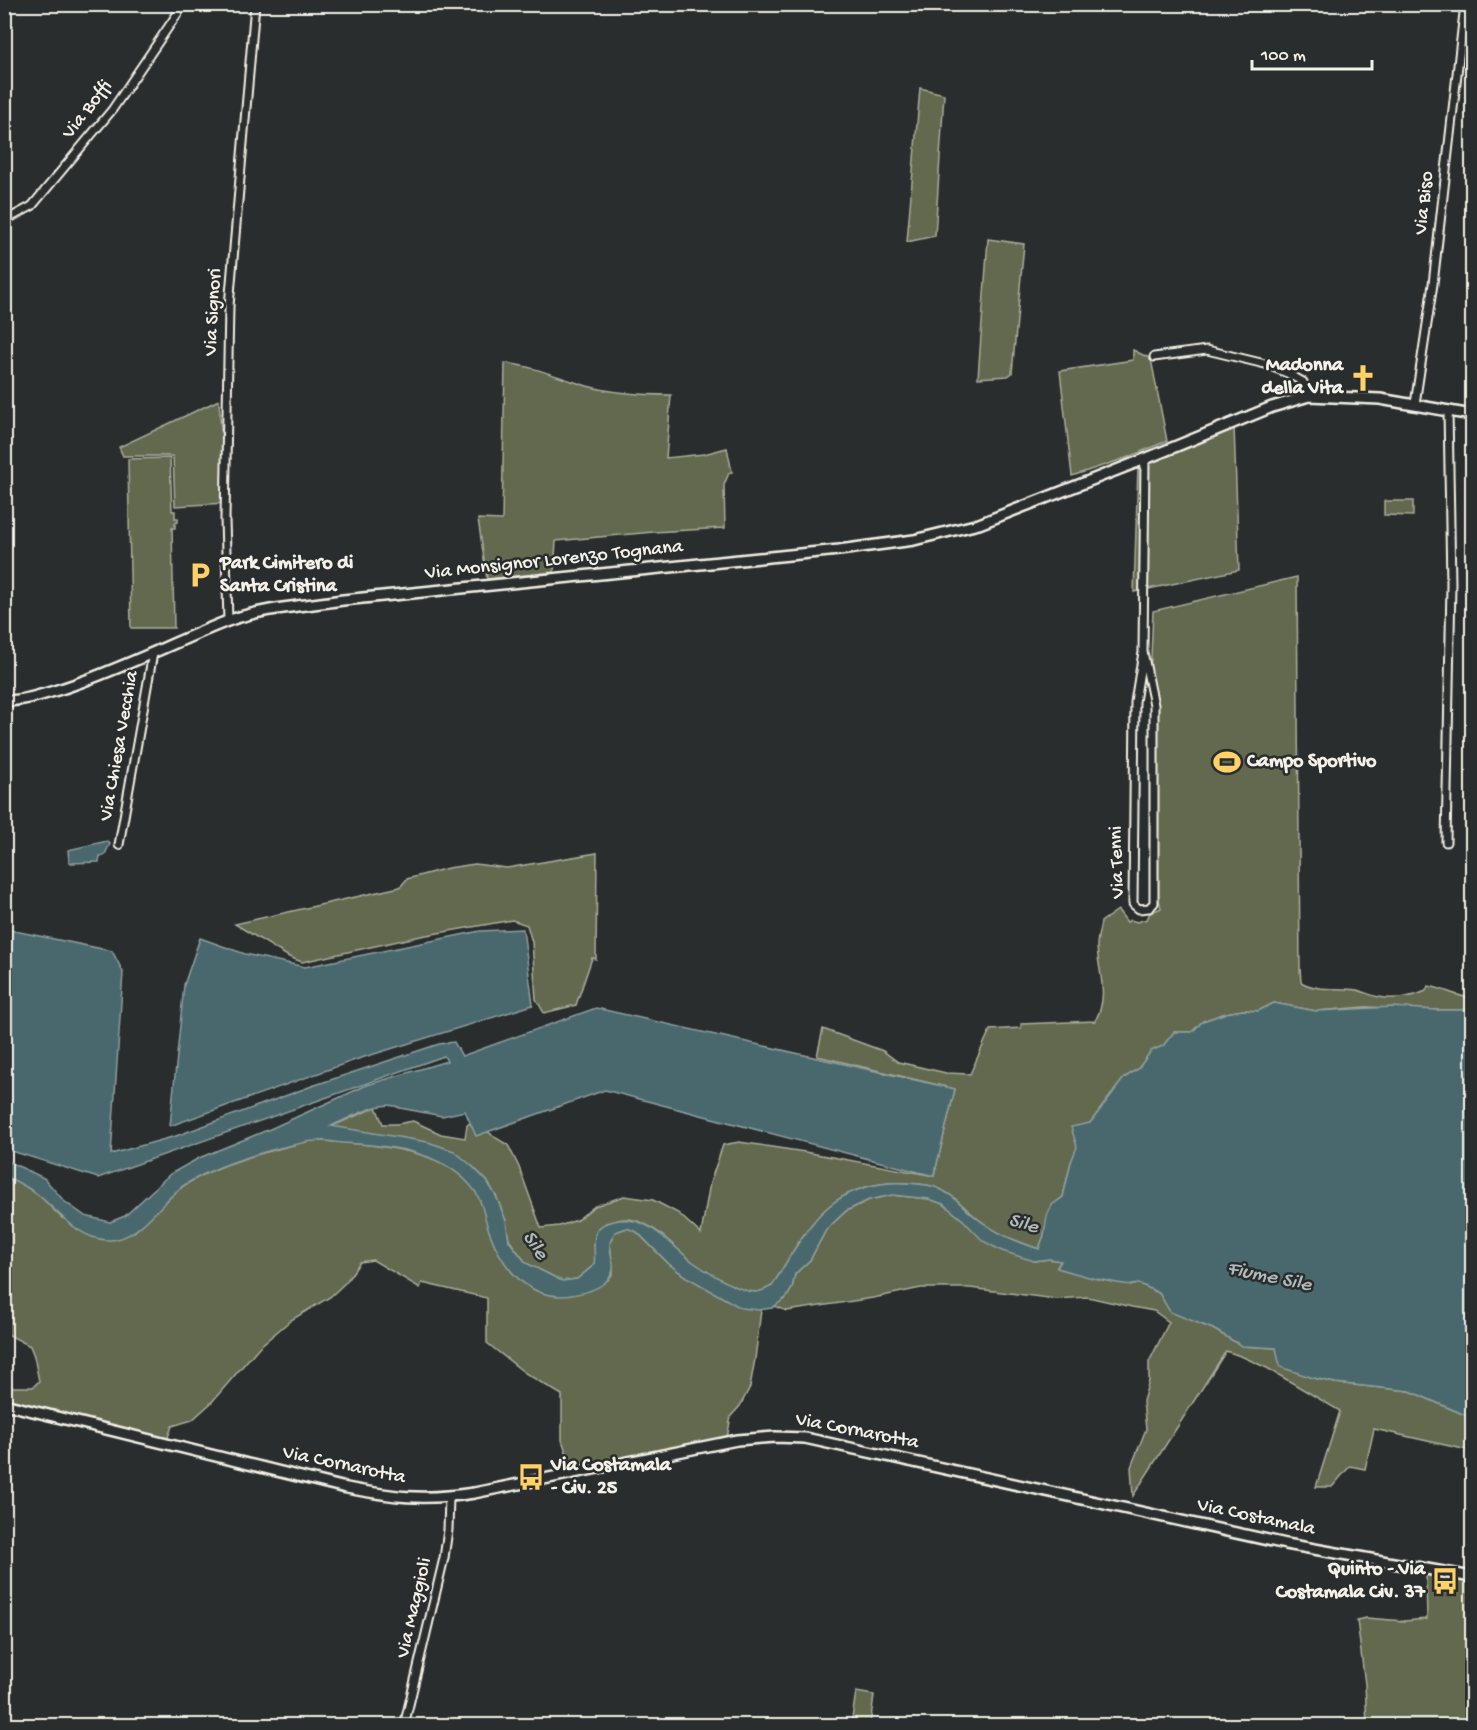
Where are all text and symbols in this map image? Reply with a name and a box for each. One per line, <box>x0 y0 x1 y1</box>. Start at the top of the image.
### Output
scale bar <box>1252 33 1372 71</box>
text: 100 m <box>1260 46 1306 67</box>
street label: Via Boffi <box>57 76 118 145</box>
street label: Via Biso <box>1410 170 1440 237</box>
street label: Via Signori <box>200 268 228 357</box>
place label: Madonna della Vita <box>1262 355 1344 401</box>
church icon: Madonna della Vita <box>1348 363 1378 393</box>
street label: Via Monsignor Lorenzo Tognana <box>423 536 685 586</box>
place label: Park Cimitero di Santa Cristina <box>219 553 353 599</box>
parking icon: Park Cimitero di Santa Cristina <box>185 560 215 590</box>
street label: Via Chiesa Vecchia <box>95 668 145 824</box>
sports icon: Campo Sportivo <box>1212 747 1242 777</box>
place label: Campo Sportivo <box>1246 751 1377 774</box>
street label: Via Tenni <box>1105 825 1131 900</box>
water label: Sile <box>1005 1209 1042 1241</box>
water label: Sile <box>515 1227 553 1266</box>
water label: Fiume Sile <box>1225 1257 1315 1299</box>
street label: Via Cornarotta <box>792 1409 921 1455</box>
street label: Via Cornarotta <box>279 1442 408 1490</box>
place label: Via Costamala - Civ. 25 <box>550 1455 672 1501</box>
bus stop icon: Via Costamala - Civ. 25 <box>516 1462 546 1492</box>
street label: Via Costamala <box>1194 1494 1318 1542</box>
street label: Via Maggioli <box>392 1555 438 1661</box>
place label: Quinto - Via Costamala Civ. 37 <box>1275 1559 1427 1605</box>
bus stop icon: Quinto - Via Costamala Civ. 37 <box>1430 1566 1460 1596</box>

